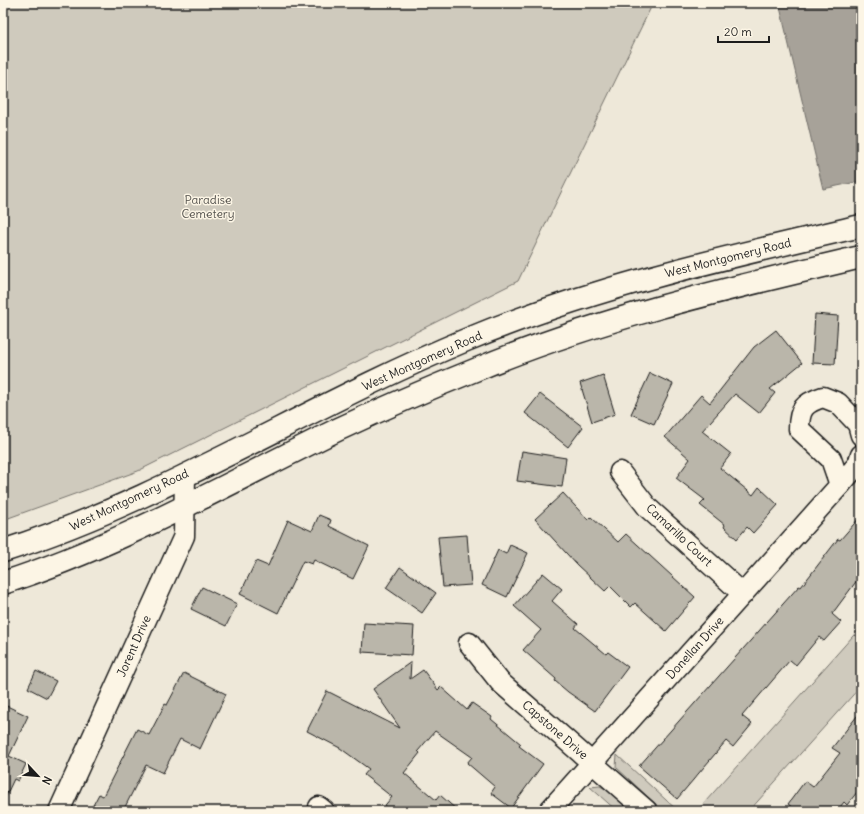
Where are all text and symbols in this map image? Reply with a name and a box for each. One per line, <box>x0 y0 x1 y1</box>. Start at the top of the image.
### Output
scale bar <box>718 18 769 44</box>
text: 20 m <box>724 24 752 39</box>
park label: Paradise Cemetery <box>181 192 235 221</box>
street label: West Montgomery Road <box>663 235 793 280</box>
street label: West Montgomery Road <box>360 327 484 394</box>
street label: West Montgomery Road <box>67 465 191 534</box>
street label: Camarillo Court <box>643 500 716 569</box>
street label: Jorent Drive <box>113 613 154 679</box>
street label: Donellan Drive <box>663 613 727 682</box>
street label: Capstone Drive <box>519 697 591 762</box>
north arrow <box>18 756 58 796</box>
text: N <box>39 774 55 787</box>

